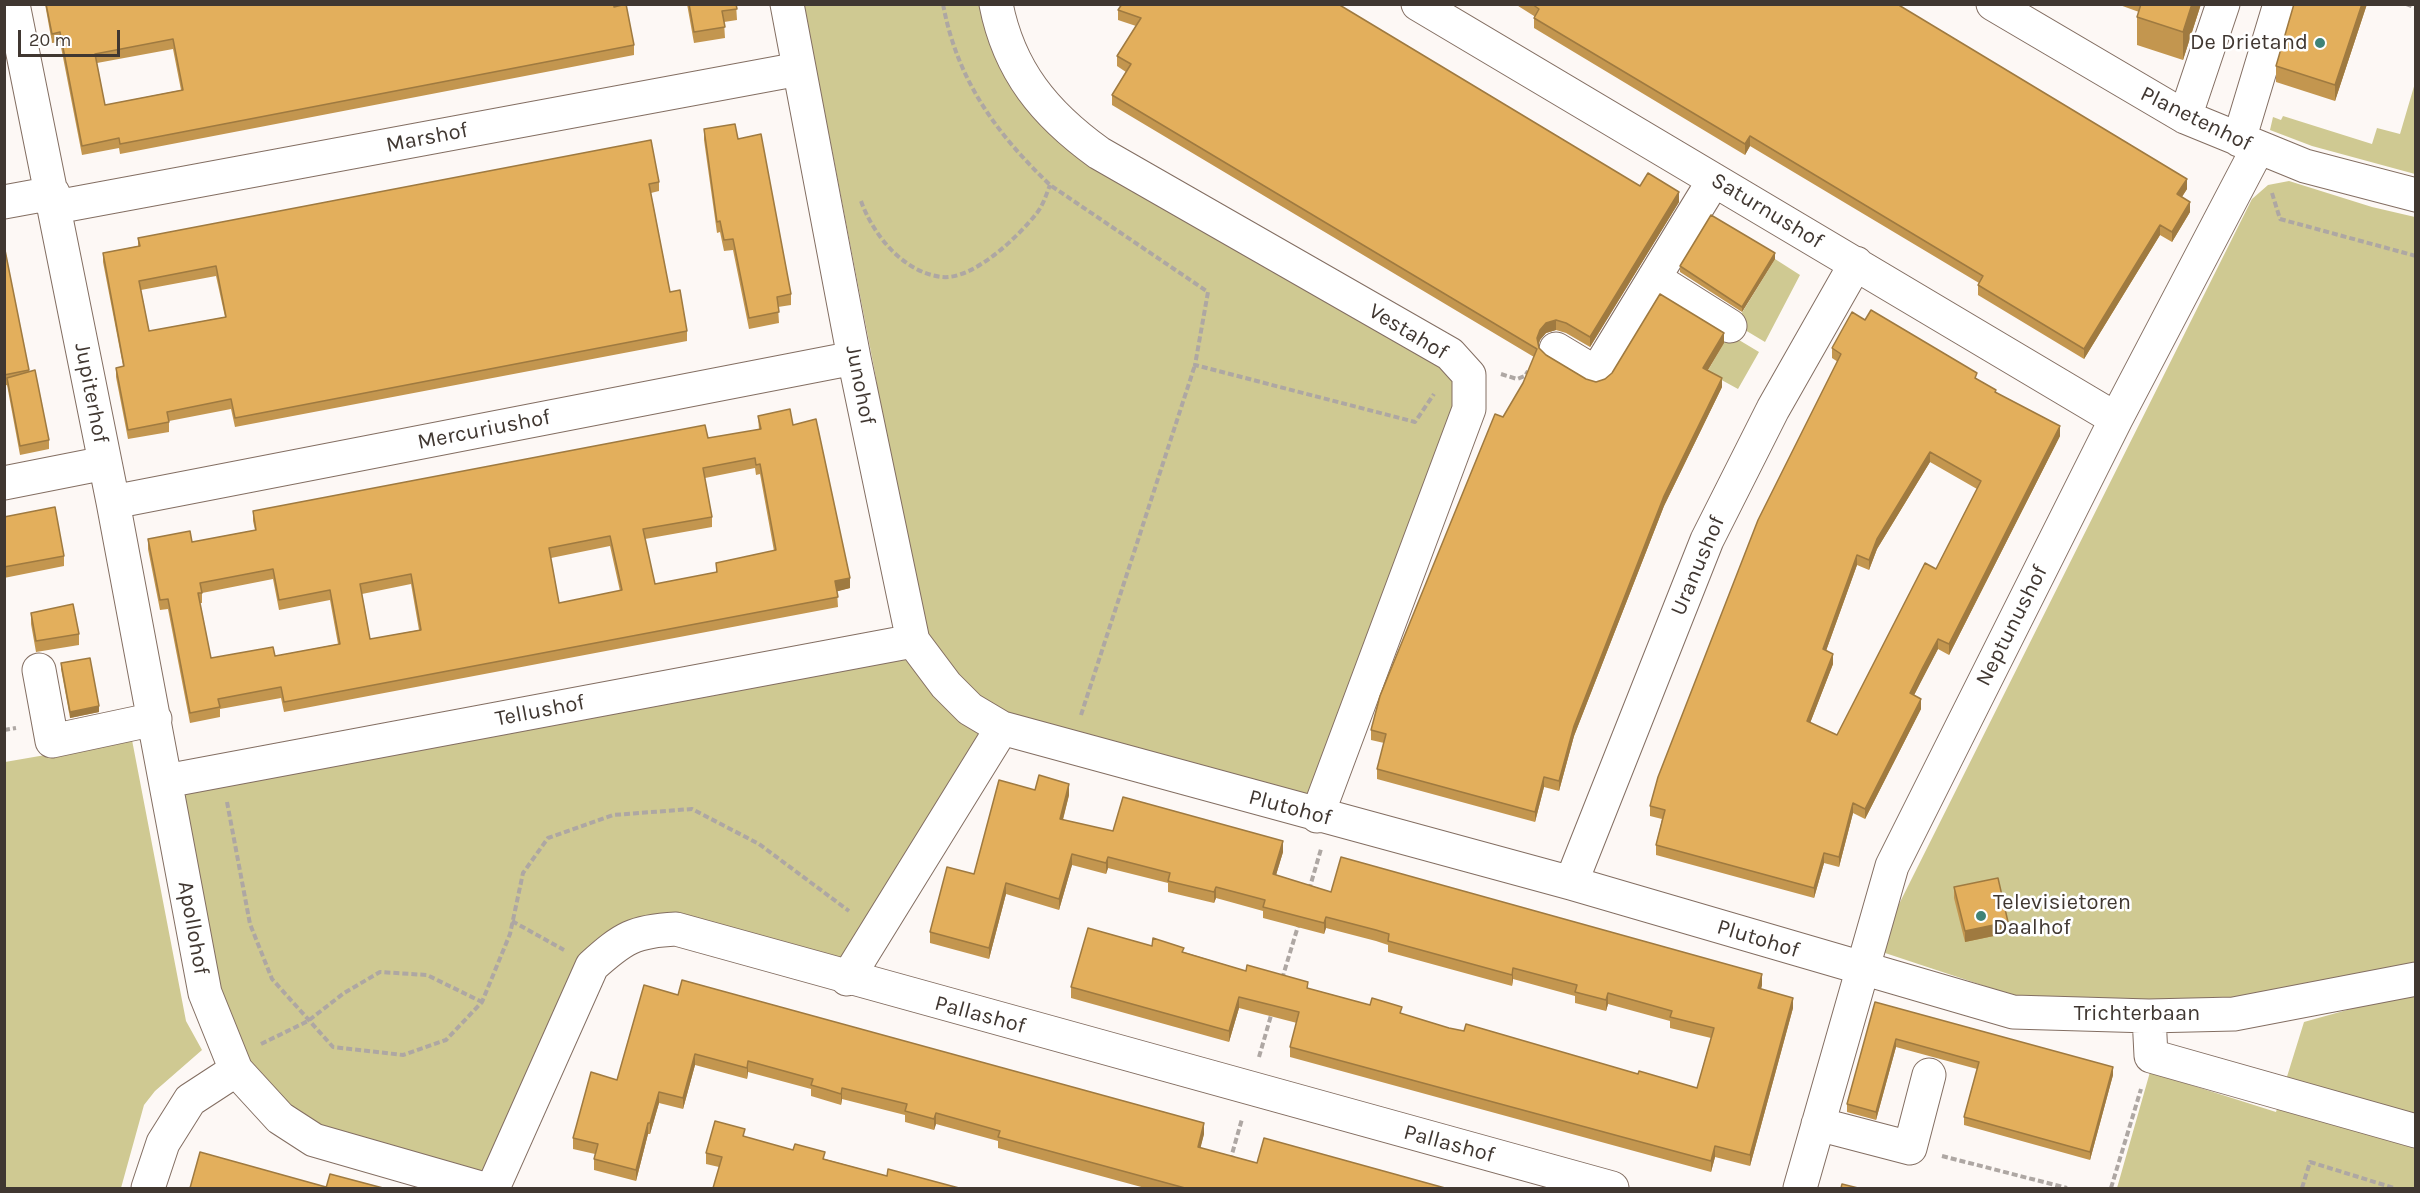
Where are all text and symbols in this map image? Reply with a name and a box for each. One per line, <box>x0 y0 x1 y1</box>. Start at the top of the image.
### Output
scale bar <box>21 18 123 56</box>
text: 20 m <box>29 29 71 51</box>
place label: De Drietand <box>2190 30 2308 56</box>
marker: De Drietand <box>2313 36 2327 50</box>
street label: Planetenhof <box>2136 81 2256 157</box>
street label: Marshof <box>384 117 470 159</box>
street label: Saturnushof <box>1706 167 1828 255</box>
street label: Vestahof <box>1364 298 1452 366</box>
street label: Jupiterhof <box>68 340 114 446</box>
street label: Junohof <box>839 343 881 427</box>
street label: Mercuriushof <box>415 404 553 456</box>
street label: Uranushof <box>1665 512 1731 620</box>
street label: Neptunushof <box>1970 561 2054 691</box>
street label: Tellushof <box>493 689 587 733</box>
street label: Plutohof <box>1246 784 1334 832</box>
street label: Apollohof <box>172 879 214 977</box>
place label: Televisietoren Daalhof <box>1993 890 2131 942</box>
marker: Televisietoren Daalhof <box>1974 909 1988 923</box>
street label: Plutohof <box>1714 914 1802 964</box>
street label: Pallashof <box>932 990 1028 1040</box>
street label: Trichterbaan <box>2074 1001 2200 1027</box>
street label: Pallashof <box>1401 1119 1497 1169</box>

